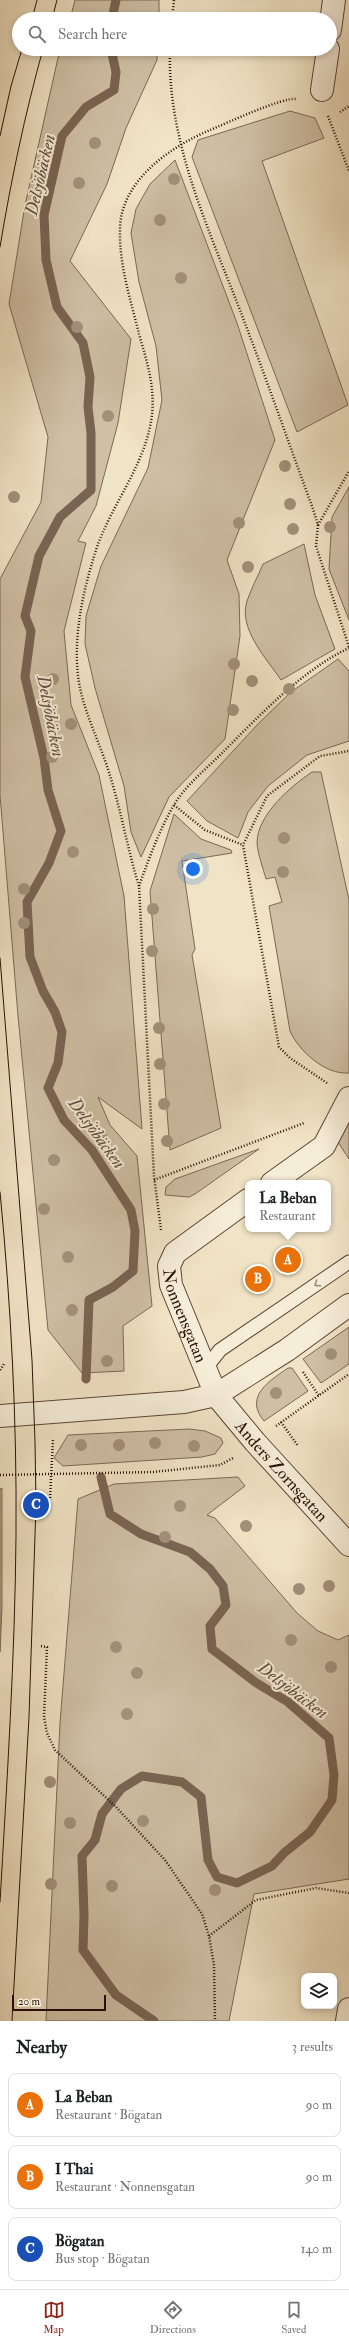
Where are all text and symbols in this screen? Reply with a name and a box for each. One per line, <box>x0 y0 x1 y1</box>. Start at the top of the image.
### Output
search box <box>12 12 337 56</box>
icon: search <box>26 23 48 45</box>
text: Search here <box>58 25 127 44</box>
water label: Delsjöbäcken <box>20 132 61 219</box>
water label: Delsjöbäcken <box>31 672 70 759</box>
your location <box>183 859 203 879</box>
water label: Delsjöbäcken <box>62 1092 130 1173</box>
popup <box>245 1180 331 1232</box>
text: La Beban <box>259 1189 317 1208</box>
text: Restaurant <box>259 1208 316 1224</box>
pin: A <box>275 1245 301 1275</box>
pin: B <box>245 1264 271 1294</box>
street label: Nonnensgatan <box>158 1268 212 1366</box>
one-way arrow <box>314 1279 321 1287</box>
street label: Anders Zornsgatan <box>230 1415 333 1526</box>
pin: C <box>23 1490 49 1520</box>
water label: Delsjöbäcken <box>252 1656 333 1724</box>
map controls <box>301 1973 337 2009</box>
button: layers <box>301 1973 337 2009</box>
scale bar <box>12 1993 106 2012</box>
text: 20 m <box>18 1995 40 2008</box>
text: Nearby <box>16 2037 67 2058</box>
text: 3 results <box>292 2039 333 2055</box>
text: La Beban <box>55 2088 113 2107</box>
text: A <box>26 2097 34 2113</box>
text: 90 m <box>306 2097 332 2113</box>
text: Restaurant · Bögatan <box>55 2107 162 2123</box>
text: I Thai <box>55 2160 93 2179</box>
text: B <box>26 2169 34 2185</box>
text: 90 m <box>306 2169 332 2185</box>
text: Restaurant · Nonnensgatan <box>55 2179 195 2195</box>
text: Bögatan <box>55 2232 104 2251</box>
text: C <box>25 2241 35 2257</box>
text: 140 m <box>301 2241 332 2257</box>
text: Bus stop · Bögatan <box>55 2251 150 2267</box>
tab: Map <box>43 2299 65 2336</box>
tab: Directions <box>150 2299 196 2336</box>
tab: Saved <box>281 2299 306 2336</box>

